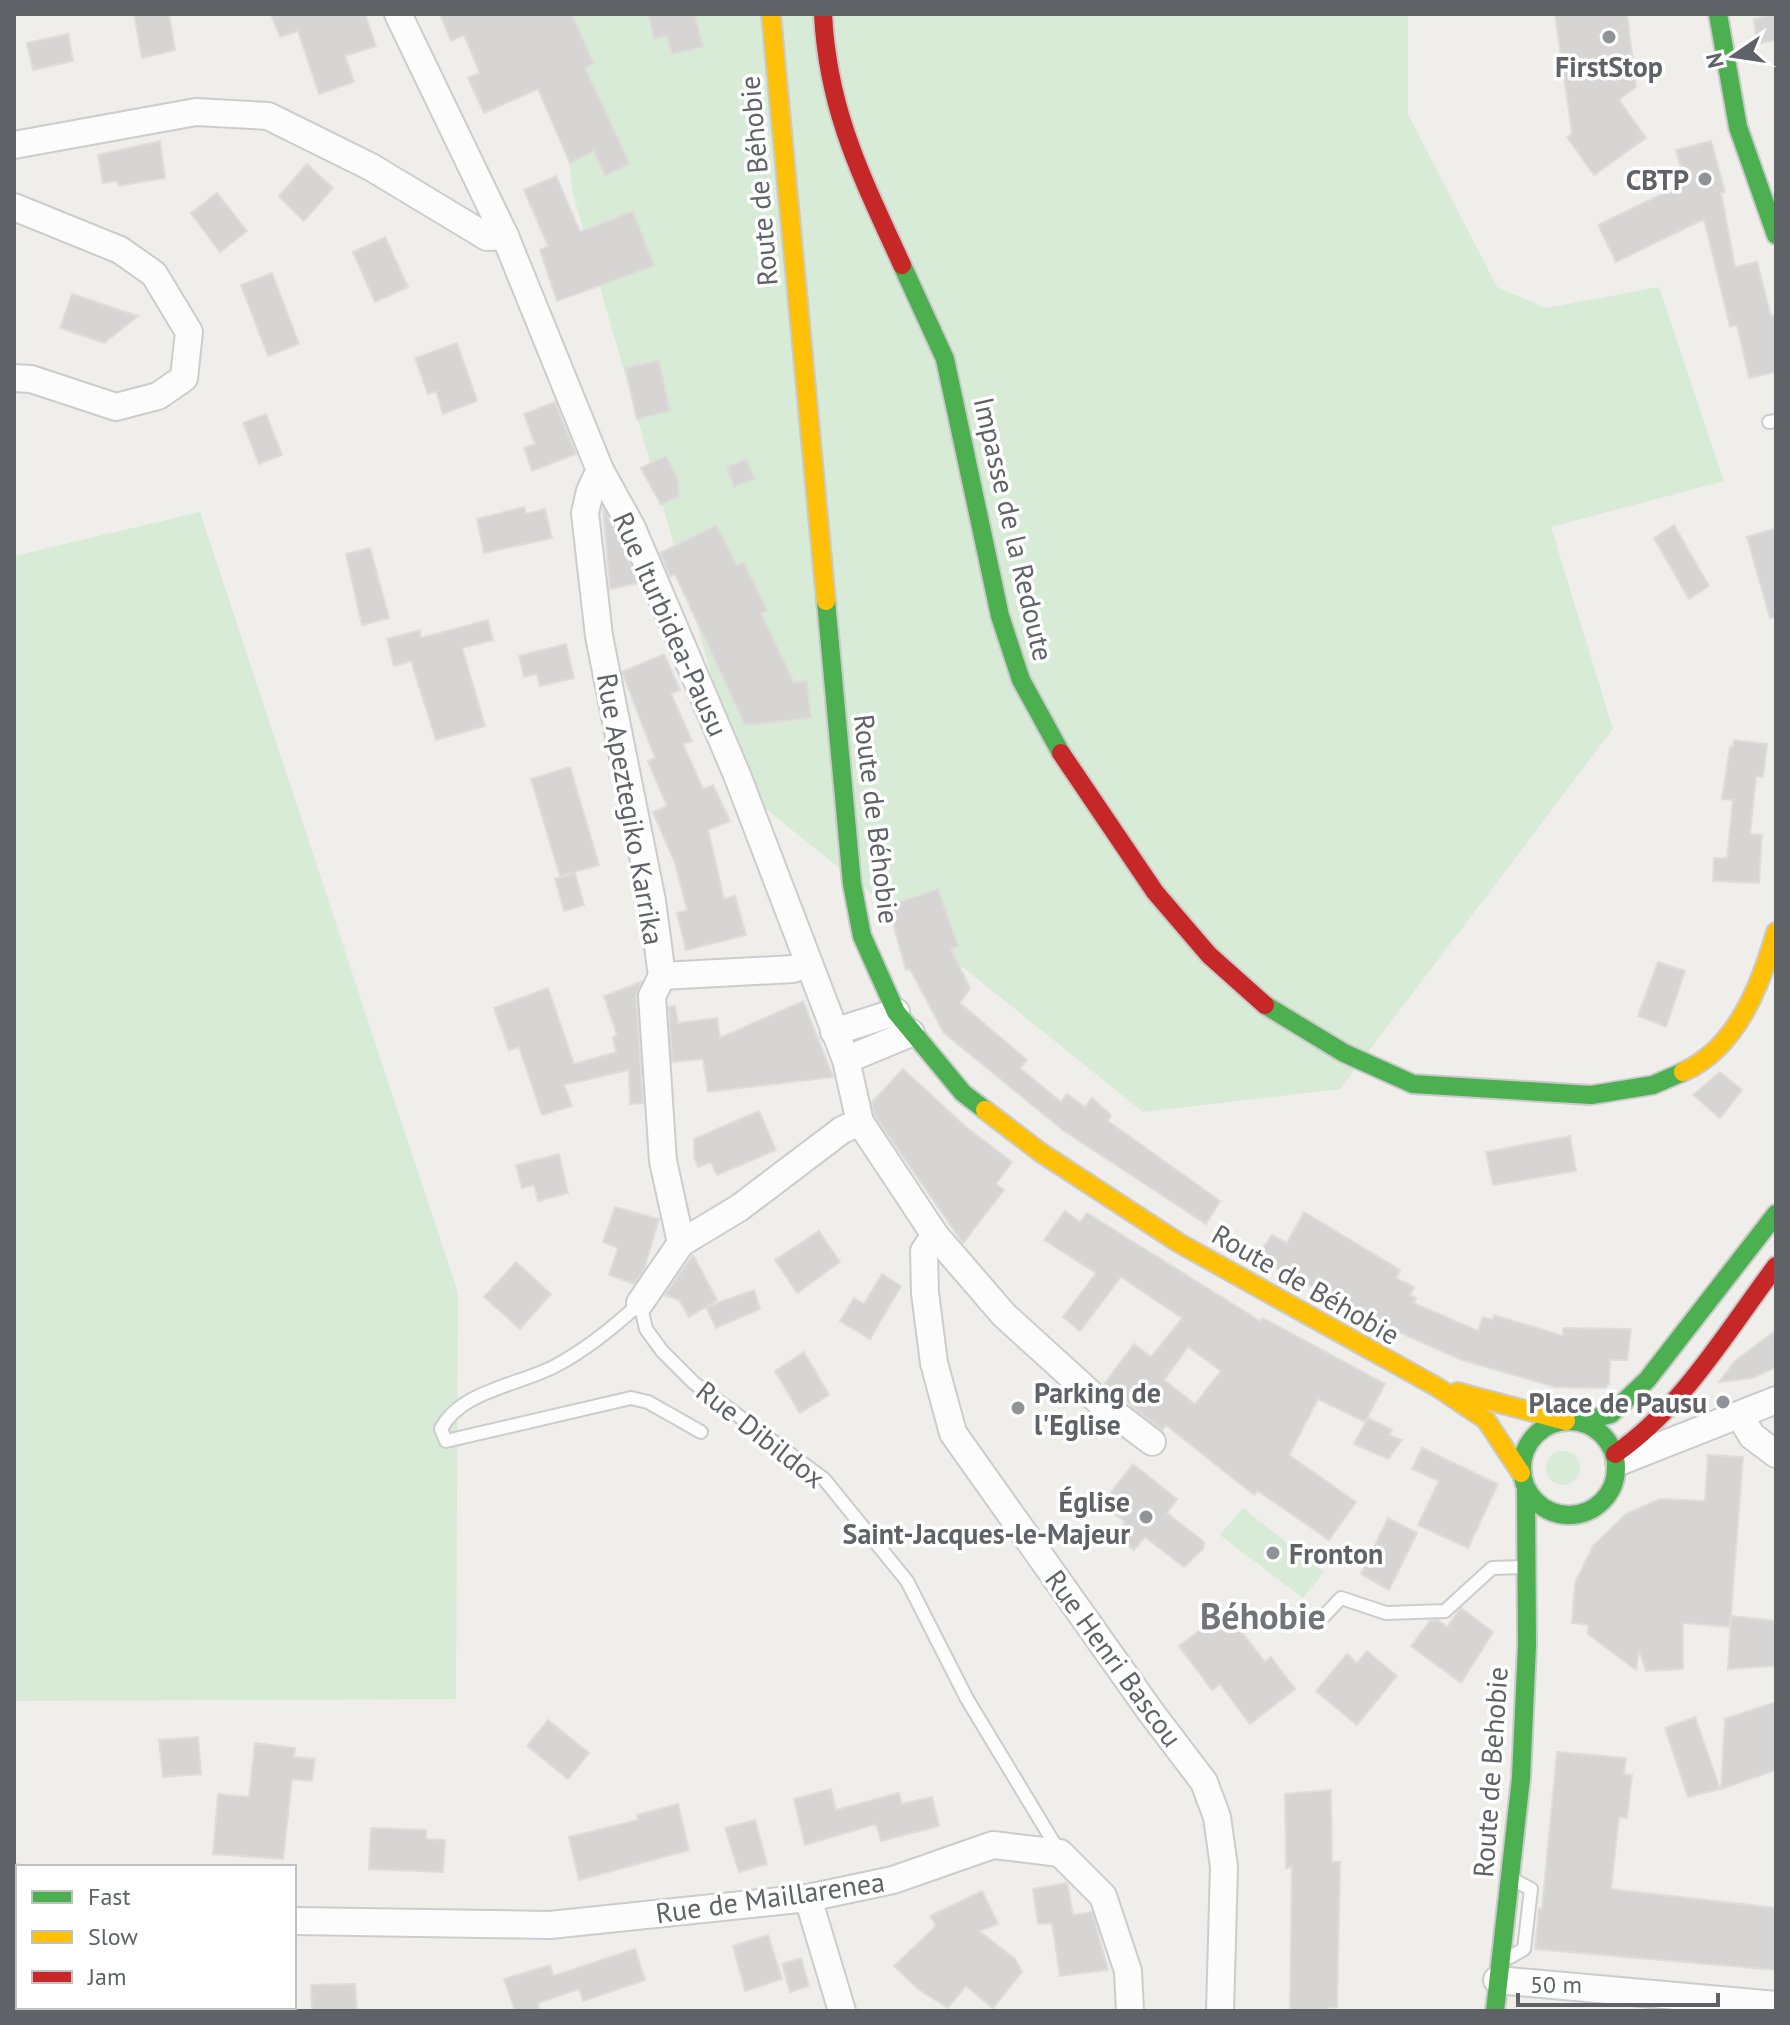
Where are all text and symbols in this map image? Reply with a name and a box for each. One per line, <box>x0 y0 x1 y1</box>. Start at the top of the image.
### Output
north arrow <box>1694 16 1774 96</box>
marker: FirstStop <box>1600 28 1618 46</box>
place label: FirstStop <box>1555 48 1663 85</box>
text: N <box>1699 50 1730 71</box>
street label: Route de Béhobie <box>730 74 786 288</box>
place label: CBTP <box>1626 161 1689 198</box>
marker: CBTP <box>1696 170 1714 188</box>
street label: Impasse de la Redoute <box>966 393 1062 665</box>
street label: Rue Iturbidea-Pausu <box>605 506 737 742</box>
street label: Rue Apeztegiko Karrika <box>589 670 673 948</box>
street label: Route de Béhobie <box>846 712 908 926</box>
street label: Route de Béhobie <box>1205 1215 1407 1353</box>
street label: Rue Dibildox <box>689 1372 833 1496</box>
place label: Parking de l'Eglise <box>1034 1374 1161 1443</box>
place label: Place de Pausu <box>1528 1384 1707 1421</box>
marker: Place de Pausu <box>1714 1393 1732 1411</box>
marker: Parking de l'Eglise <box>1009 1399 1027 1417</box>
place label: Église Saint-Jacques-le-Majeur <box>843 1483 1130 1552</box>
marker: Église Saint-Jacques-le-Majeur <box>1137 1508 1155 1526</box>
place label: Fronton <box>1289 1535 1383 1572</box>
marker: Fronton <box>1264 1544 1282 1562</box>
street label: Rue Henri Bascou <box>1037 1562 1191 1754</box>
district label: Béhobie <box>1200 1592 1326 1639</box>
street label: Route de Behobie <box>1464 1666 1516 1878</box>
street label: Rue de Maillarenea <box>653 1863 887 1931</box>
legend <box>16 1865 296 2009</box>
text: Fast <box>88 1881 131 1912</box>
text: Slow <box>88 1921 138 1952</box>
scale bar <box>1518 1957 1718 2007</box>
text: Jam <box>87 1961 126 1992</box>
text: 50 m <box>1530 1969 1582 2000</box>

